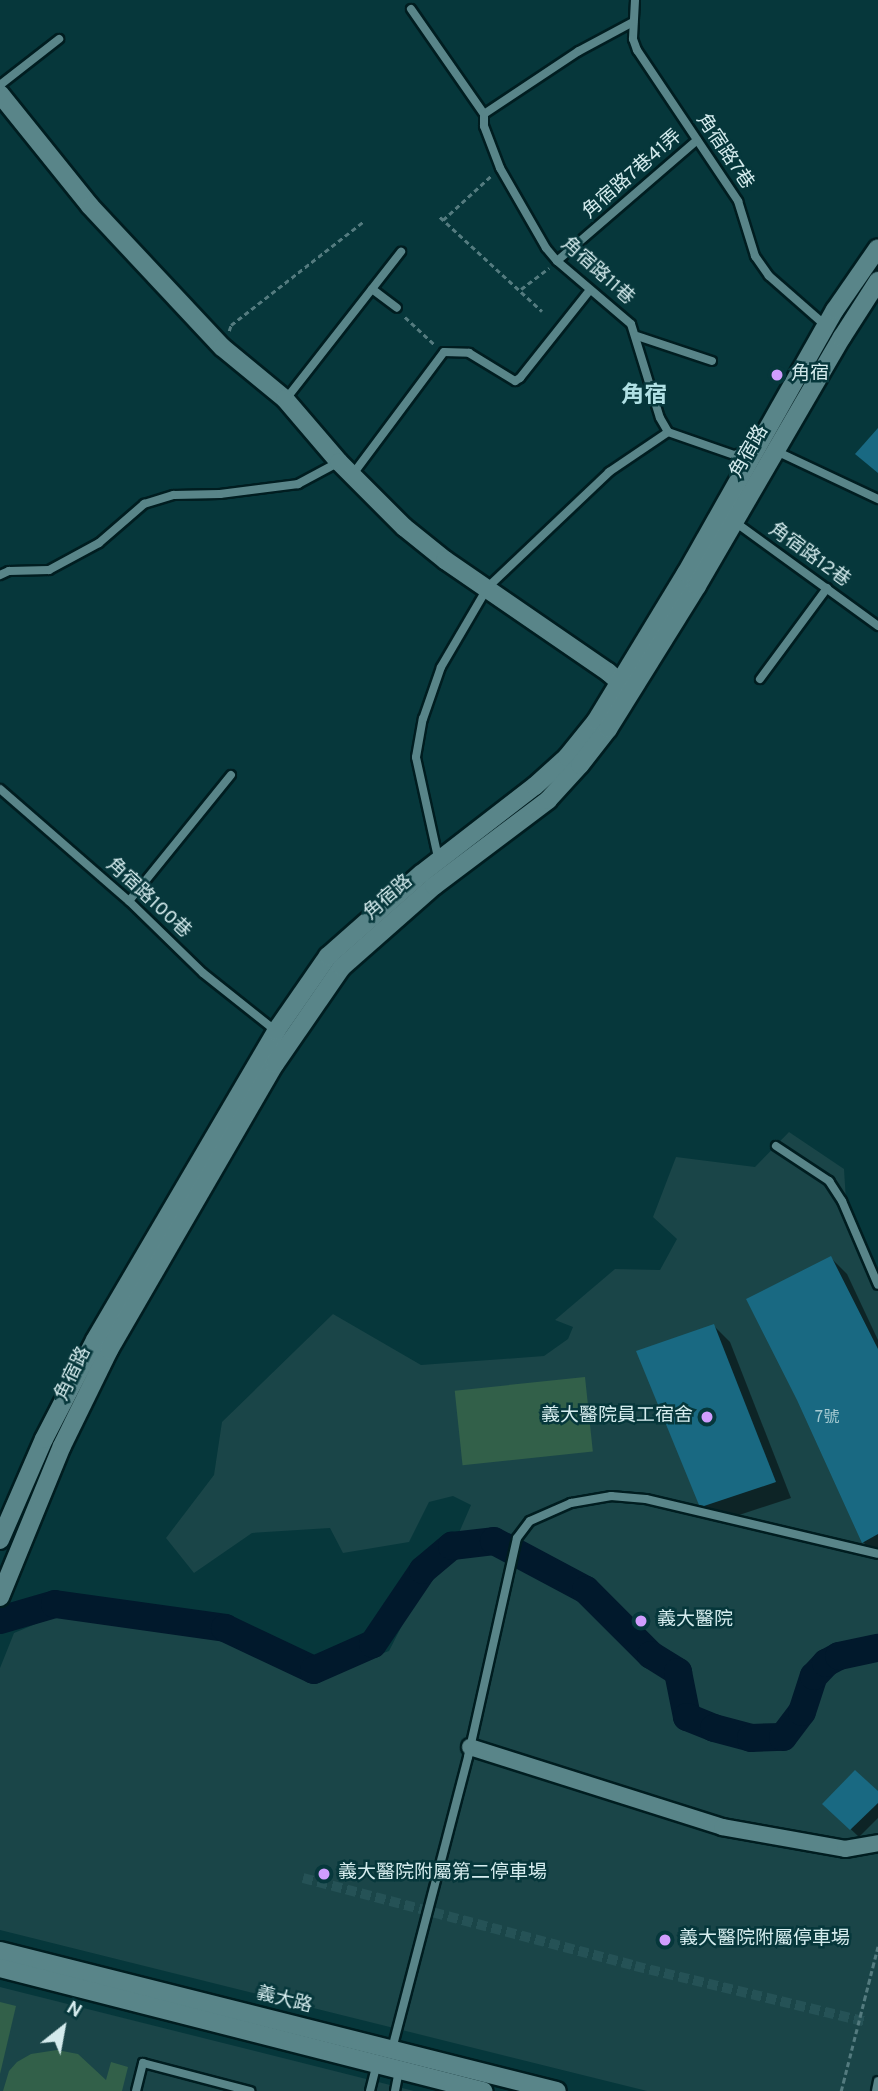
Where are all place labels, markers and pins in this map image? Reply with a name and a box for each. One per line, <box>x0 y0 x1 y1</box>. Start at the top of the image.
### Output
place label: 角宿 <box>791 364 829 386</box>
marker: 角宿 <box>769 367 785 383</box>
place label: 義大醫院員工宿舍 <box>541 1406 693 1428</box>
marker: 義大醫院員工宿舍 <box>699 1409 715 1425</box>
place label: 義大醫院 <box>657 1610 733 1632</box>
marker: 義大醫院 <box>631 1611 651 1631</box>
place label: 義大醫院附屬第二停車場 <box>338 1863 547 1885</box>
marker: 義大醫院附屬第二停車場 <box>316 1866 332 1882</box>
place label: 義大醫院附屬停車場 <box>679 1929 850 1951</box>
marker: 義大醫院附屬停車場 <box>657 1932 673 1948</box>

